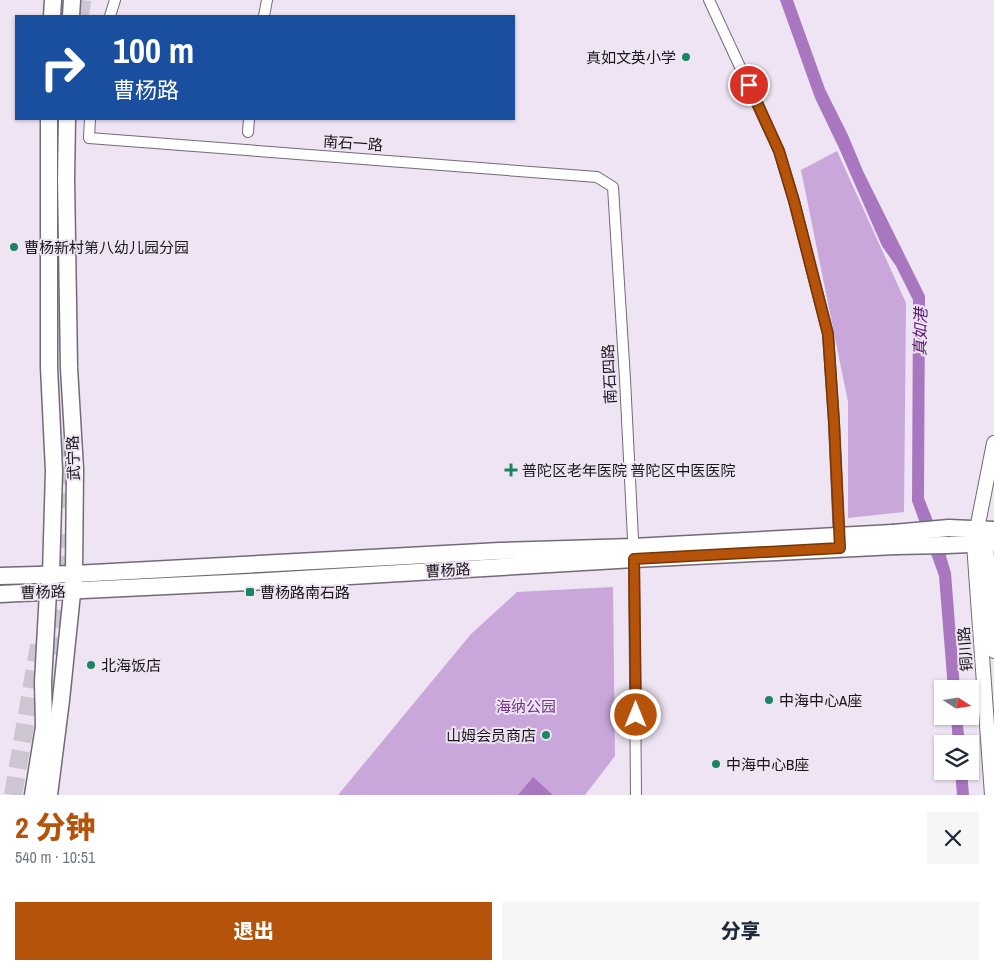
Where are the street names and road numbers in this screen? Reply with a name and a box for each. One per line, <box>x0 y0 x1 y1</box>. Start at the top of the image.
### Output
street label: 南石一路 <box>322 130 384 156</box>
street label: 南石四路 <box>597 343 621 405</box>
street label: 武宁路 <box>62 435 84 481</box>
street label: 曹杨路 <box>425 558 471 582</box>
street label: 曹杨路 <box>20 581 66 603</box>
street label: 铜川路 <box>953 626 977 672</box>

